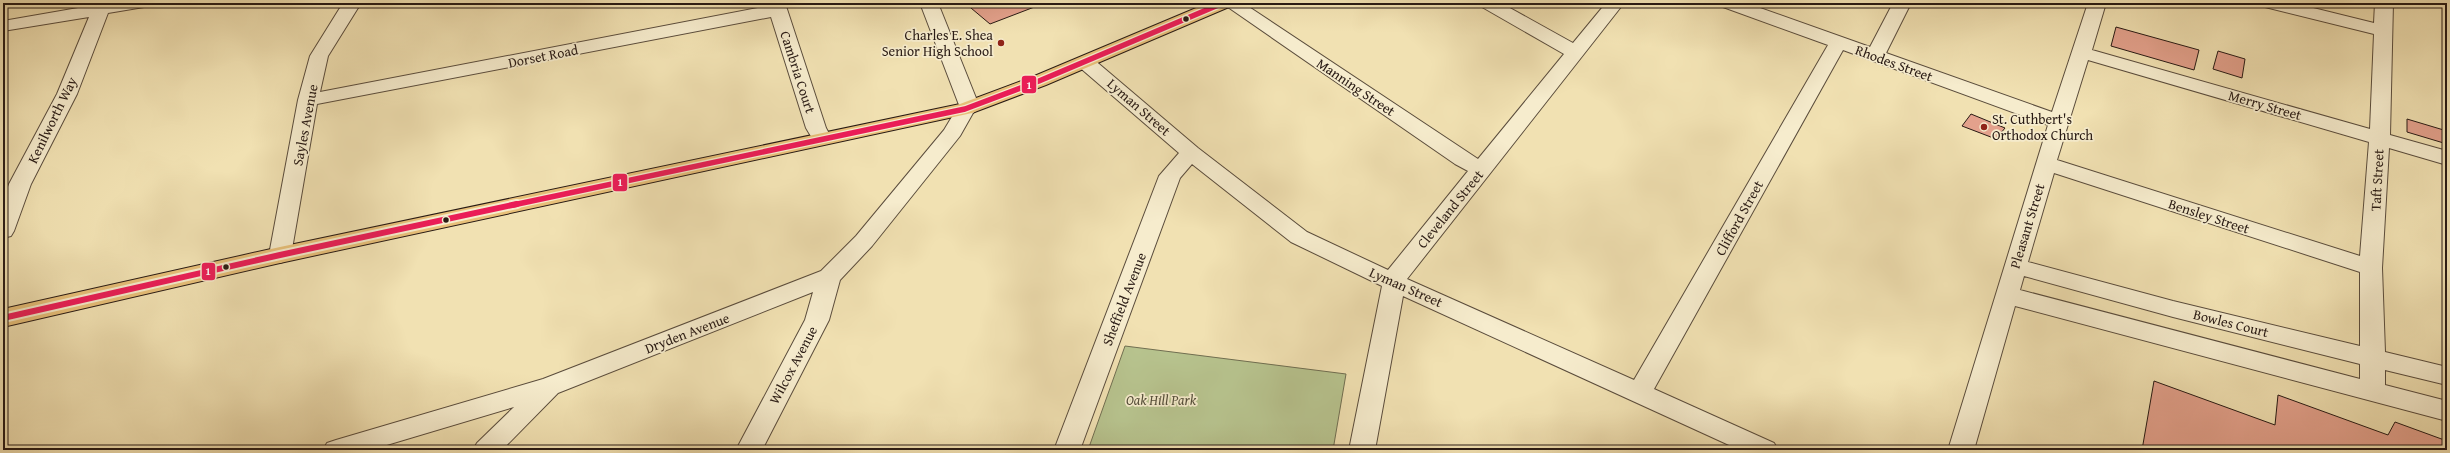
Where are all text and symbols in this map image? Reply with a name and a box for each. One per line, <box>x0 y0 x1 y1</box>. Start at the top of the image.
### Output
unlabelled marker <box>1181 14 1191 24</box>
place label: Charles E. Shea Senior High School <box>882 25 993 61</box>
street label: Cambria Court <box>775 28 821 116</box>
marker: Charles E. Shea Senior High School <box>996 38 1006 48</box>
street label: Dorset Road <box>506 39 580 73</box>
street label: Rhodes Street <box>1852 40 1936 86</box>
street label: Manning Street <box>1313 53 1399 121</box>
street label: Kenilworth Way <box>22 73 82 167</box>
street label: Lyman Street <box>1103 74 1175 140</box>
line badge: 1 <box>1021 75 1037 94</box>
text: 1 <box>1026 77 1032 93</box>
street label: Sayles Avenue <box>287 82 323 167</box>
street label: Merry Street <box>2226 85 2304 125</box>
place label: St. Cuthbert's Orthodox Church <box>1992 109 2093 145</box>
marker: St. Cuthbert's Orthodox Church <box>1979 122 1989 132</box>
street label: Taft Street <box>2365 149 2389 211</box>
street label: Cleveland Street <box>1412 165 1488 252</box>
line badge: 1 <box>612 173 628 192</box>
text: 1 <box>617 174 623 190</box>
street label: Clifford Street <box>1710 177 1768 259</box>
street label: Pleasant Street <box>2005 181 2049 271</box>
street label: Bensley Street <box>2166 194 2252 238</box>
unlabelled marker <box>441 215 451 225</box>
street label: Sheffield Avenue <box>1097 249 1151 348</box>
line badge: 1 <box>201 262 216 281</box>
unlabelled marker <box>221 262 231 272</box>
street label: Lyman Street <box>1366 262 1446 312</box>
text: 1 <box>205 263 211 279</box>
street label: Bowles Court <box>2191 304 2271 342</box>
street label: Dryden Avenue <box>642 308 733 358</box>
street label: Wilcox Avenue <box>764 322 822 408</box>
park label: Oak Hill Park <box>1126 390 1197 410</box>

